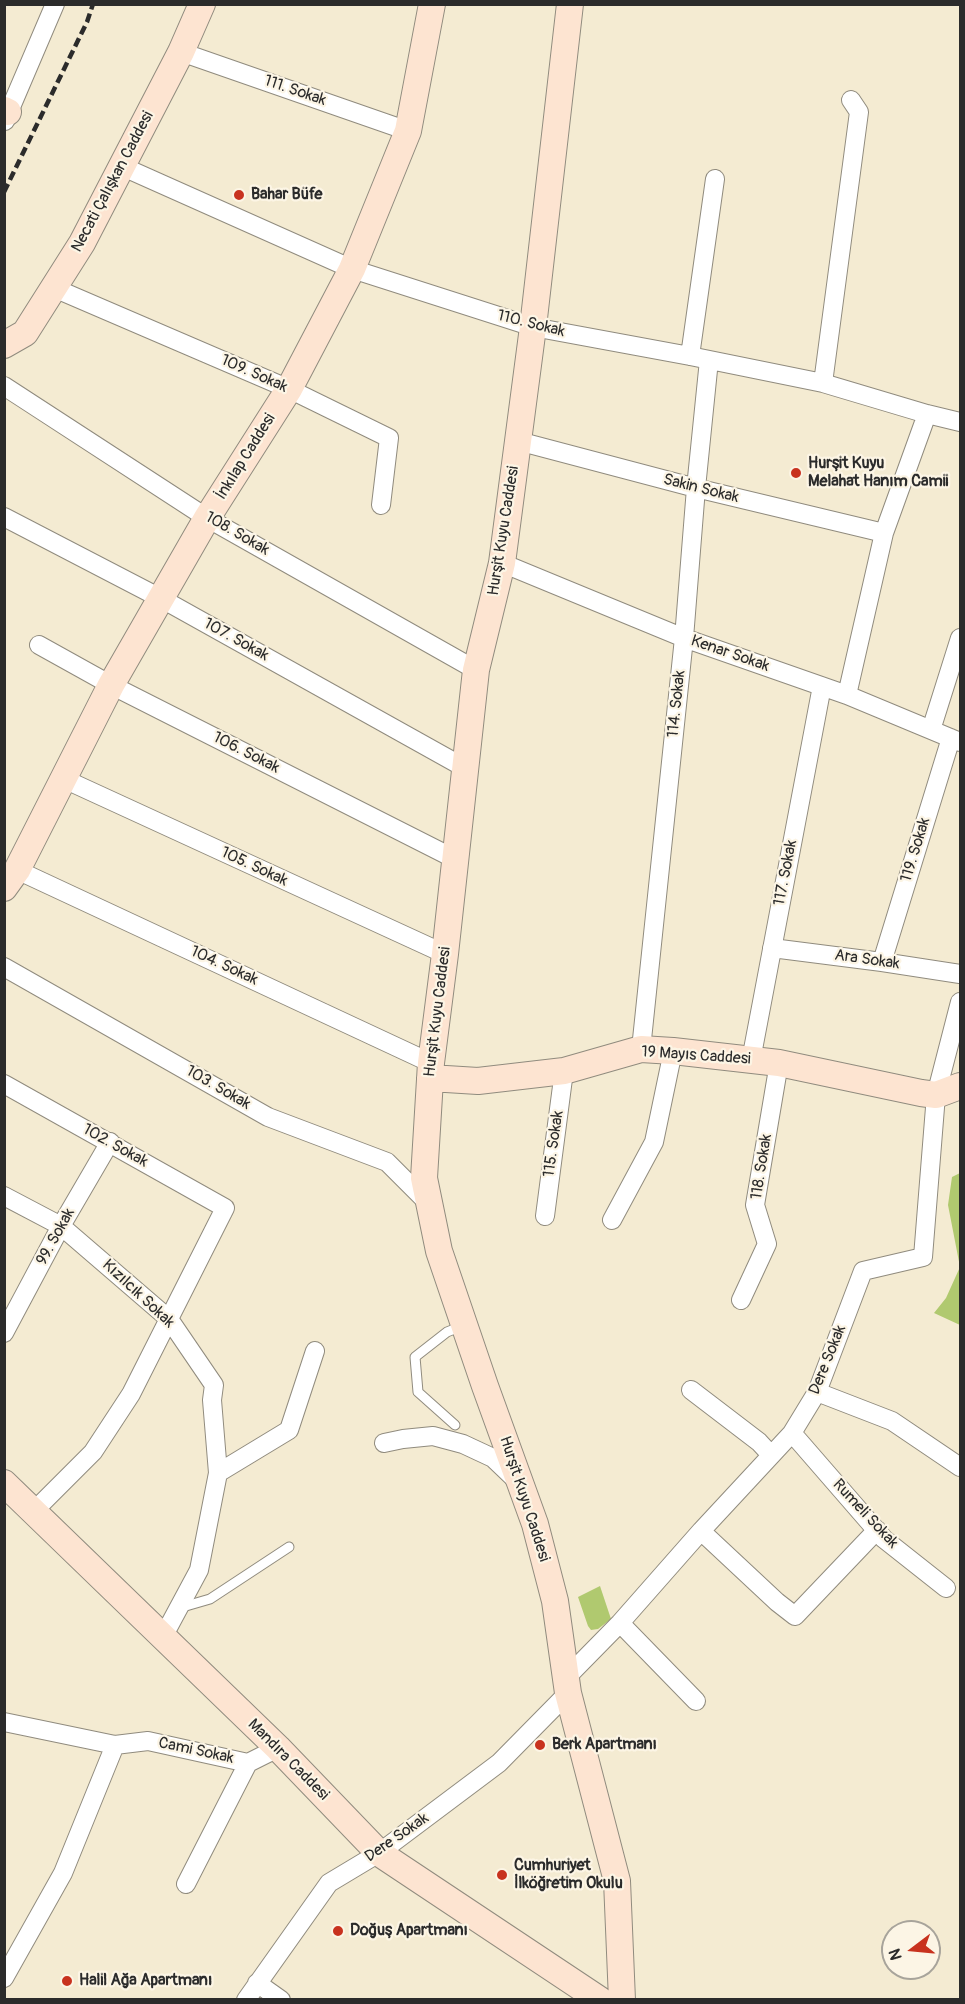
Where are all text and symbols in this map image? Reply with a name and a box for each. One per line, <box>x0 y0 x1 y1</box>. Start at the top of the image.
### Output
street label: 111. Sokak <box>261 71 329 111</box>
street label: Necati Çalışkan Caddesi <box>68 108 158 256</box>
place label: Bahar Büfe <box>251 185 322 205</box>
marker: Bahar Büfe <box>232 188 246 202</box>
street label: 110. Sokak <box>495 306 567 342</box>
street label: 109. Sokak <box>218 351 290 397</box>
street label: İnkılap Caddesi <box>212 410 280 504</box>
place label: Hurşit Kuyu Melahat Hanım Camii <box>808 454 948 492</box>
street label: Hurşit Kuyu Caddesi <box>484 465 524 597</box>
marker: Hurşit Kuyu Melahat Hanım Camii <box>789 466 803 480</box>
street label: Sakin Sokak <box>661 470 741 508</box>
street label: 108. Sokak <box>201 508 273 560</box>
street label: 107. Sokak <box>200 614 272 666</box>
street label: Kenar Sokak <box>688 632 772 676</box>
street label: 114. Sokak <box>664 669 690 739</box>
street label: 106. Sokak <box>209 728 283 778</box>
street label: 119. Sokak <box>897 815 935 885</box>
street label: 117. Sokak <box>770 838 802 908</box>
street label: 105. Sokak <box>218 843 290 891</box>
street label: 104. Sokak <box>187 942 261 990</box>
street label: Hurşit Kuyu Caddesi <box>420 946 456 1078</box>
street label: Ara Sokak <box>833 946 901 974</box>
street label: 19 Mayıs Caddesi <box>641 1043 751 1069</box>
street label: 103. Sokak <box>182 1062 254 1114</box>
street label: 115. Sokak <box>540 1110 568 1178</box>
street label: 102. Sokak <box>79 1120 151 1172</box>
street label: 118. Sokak <box>747 1133 777 1201</box>
street label: 99. Sokak <box>33 1205 79 1269</box>
street label: Kızılcık Sokak <box>98 1256 178 1332</box>
street label: Dere Sokak <box>805 1322 851 1398</box>
street label: Hurşit Kuyu Caddesi <box>495 1434 553 1564</box>
street label: Rumeli Sokak <box>828 1475 902 1553</box>
street label: Mandıra Caddesi <box>243 1715 333 1805</box>
street label: Cami Sokak <box>157 1734 235 1768</box>
place label: Berk Apartmanı <box>552 1735 657 1755</box>
marker: Berk Apartmanı <box>533 1738 547 1752</box>
street label: Dere Sokak <box>361 1809 433 1867</box>
place label: Cumhuriyet İlköğretim Okulu <box>514 1856 623 1894</box>
marker: Cumhuriyet İlköğretim Okulu <box>495 1868 509 1882</box>
north arrow <box>881 1920 941 1980</box>
place label: Doğuş Apartmanı <box>350 1921 468 1941</box>
marker: Doğuş Apartmanı <box>331 1924 345 1938</box>
text: N <box>885 1946 907 1962</box>
place label: Halil Ağa Apartmanı <box>79 1971 212 1991</box>
marker: Halil Ağa Apartmanı <box>60 1974 74 1988</box>

